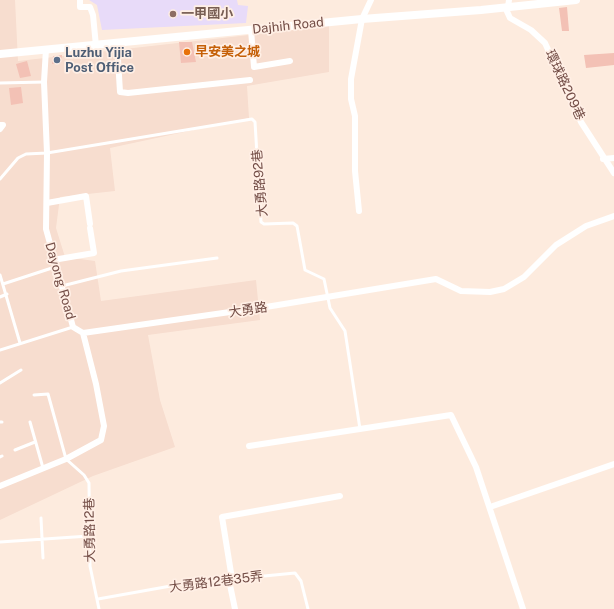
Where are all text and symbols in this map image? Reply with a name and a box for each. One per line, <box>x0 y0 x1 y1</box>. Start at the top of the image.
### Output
place label: 一甲國小 <box>181 6 233 22</box>
marker: 一甲國小 <box>168 9 178 19</box>
street label: Dajhih Road <box>251 14 325 38</box>
place label: 早安美之城 <box>195 44 260 60</box>
place label: Luzhu Yijia Post Office <box>65 45 134 76</box>
marker: 早安美之城 <box>182 47 192 57</box>
street label: 環球路209巷 <box>542 47 588 123</box>
marker: Luzhu Yijia Post Office <box>52 55 62 65</box>
street label: 大勇路92巷 <box>249 149 271 217</box>
street label: Dayong Road <box>42 241 78 321</box>
street label: 大勇路 <box>228 300 268 320</box>
street label: 大勇路12巷 <box>82 497 98 563</box>
street label: 大勇路12巷35弄 <box>168 568 264 596</box>

